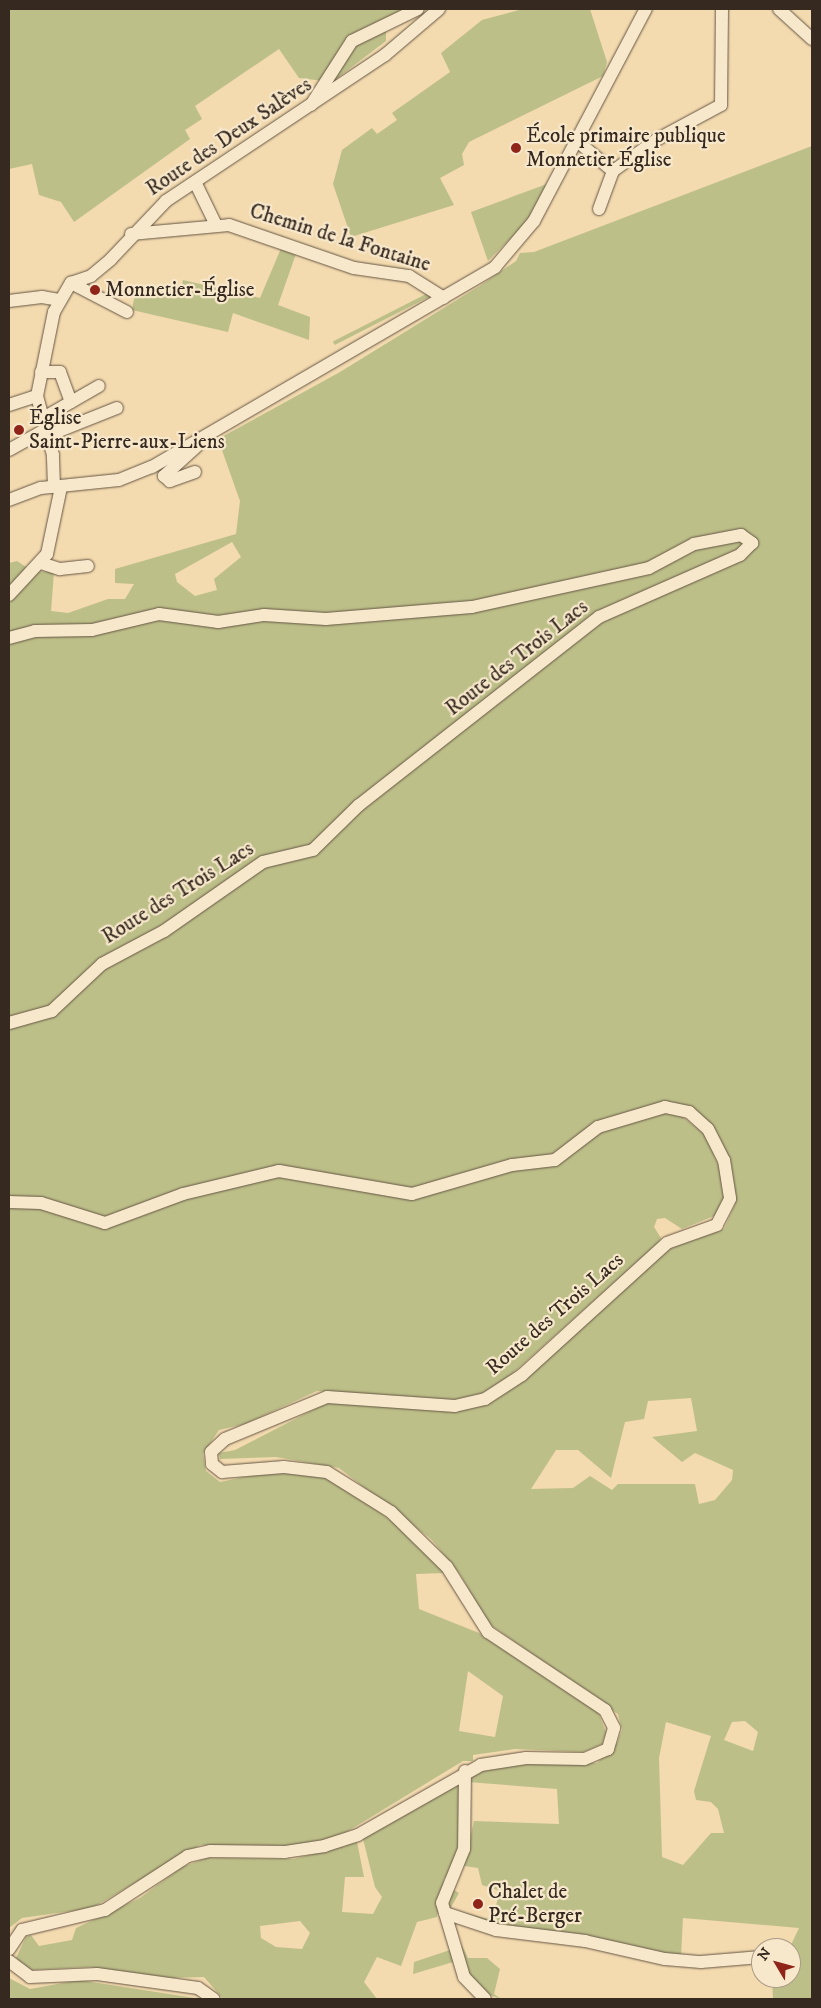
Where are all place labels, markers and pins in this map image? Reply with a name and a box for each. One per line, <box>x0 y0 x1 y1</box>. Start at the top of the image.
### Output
place label: École primaire publique Monnetier Église <box>526 123 726 173</box>
marker: École primaire publique Monnetier Église <box>510 142 522 154</box>
place label: Monnetier-Église <box>105 277 254 303</box>
marker: Monnetier-Église <box>89 284 101 296</box>
place label: Église Saint-Pierre-aux-Liens <box>29 405 225 455</box>
marker: Église Saint-Pierre-aux-Liens <box>13 424 25 436</box>
place label: Chalet de Pré-Berger <box>488 1879 582 1929</box>
marker: Chalet de Pré-Berger <box>472 1898 484 1910</box>

